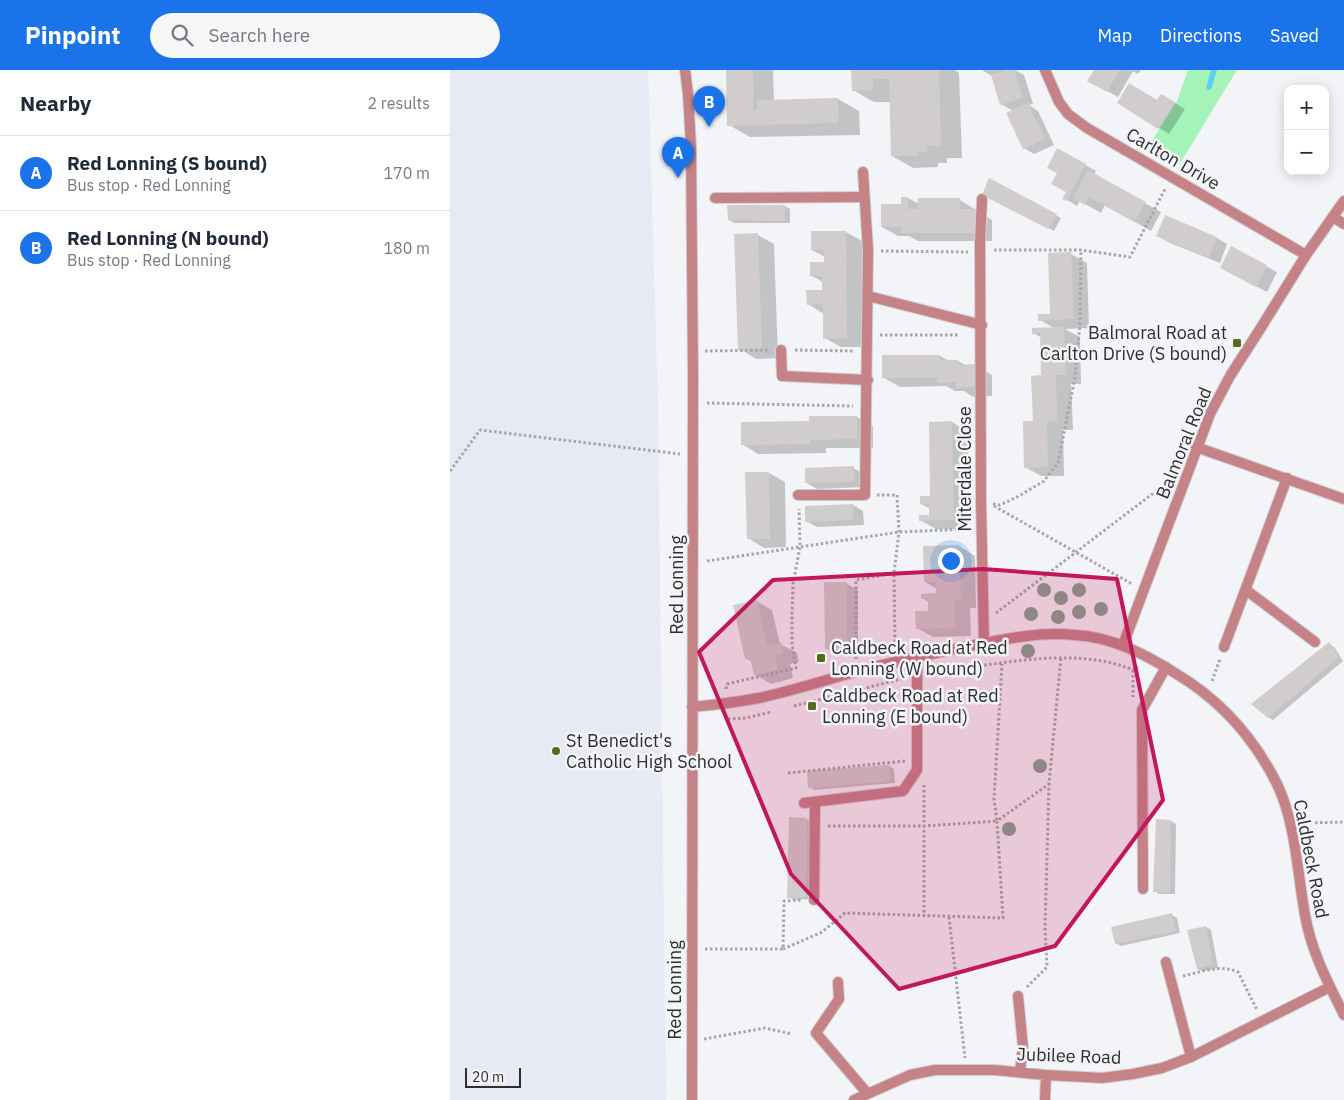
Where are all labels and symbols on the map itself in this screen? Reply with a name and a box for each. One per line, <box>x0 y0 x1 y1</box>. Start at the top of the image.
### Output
pin: B <box>693 86 725 127</box>
street label: Carlton Drive <box>1122 122 1224 195</box>
pin: A <box>662 137 694 178</box>
place label: Balmoral Road at Carlton Drive (S bound) <box>1040 321 1227 365</box>
marker: Balmoral Road at Carlton Drive (S bound) <box>1231 337 1243 349</box>
street label: Balmoral Road <box>1151 383 1216 502</box>
street label: Miterdale Close <box>953 406 976 532</box>
street label: Red Lonning <box>665 535 688 635</box>
your location <box>938 548 964 574</box>
place label: Caldbeck Road at Red Lonning (W bound) <box>831 636 1008 680</box>
marker: Caldbeck Road at Red Lonning (W bound) <box>815 652 827 664</box>
place label: Caldbeck Road at Red Lonning (E bound) <box>822 684 999 728</box>
marker: Caldbeck Road at Red Lonning (E bound) <box>806 700 818 712</box>
place label: St Benedict's Catholic High School <box>566 729 732 773</box>
marker: St Benedict's Catholic High School <box>550 745 562 757</box>
street label: Caldbeck Road <box>1289 798 1334 920</box>
street label: Red Lonning <box>663 940 686 1040</box>
street label: Jubilee Road <box>1016 1042 1122 1069</box>
scale bar <box>465 1065 521 1088</box>

